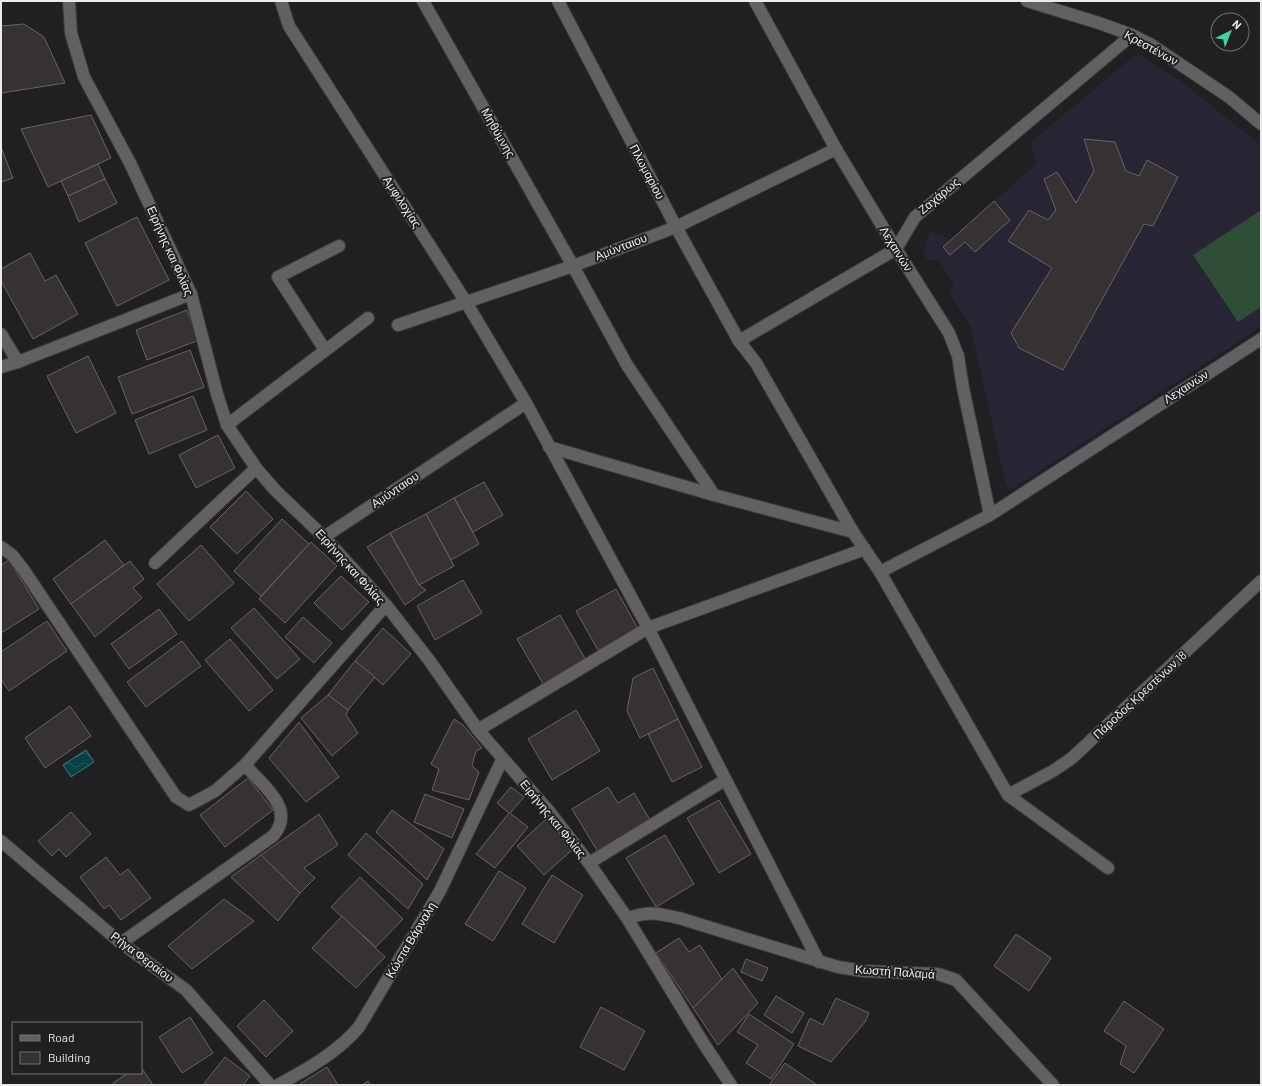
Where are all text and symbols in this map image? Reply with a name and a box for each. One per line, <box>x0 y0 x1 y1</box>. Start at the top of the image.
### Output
north arrow <box>1210 12 1250 52</box>
text: N <box>1230 17 1244 32</box>
street label: Κρεστένων <box>1122 27 1181 68</box>
street label: Μηθύμνης <box>478 105 519 160</box>
street label: Πλωμαρίου <box>627 142 668 202</box>
street label: Αμφιλοχίας <box>380 173 425 231</box>
street label: Ζαχάρως <box>915 174 962 217</box>
street label: Ειρήνης και Φιλίας <box>144 204 197 298</box>
street label: Λεχαινών <box>877 223 916 274</box>
street label: Αμύνταιου <box>593 230 649 262</box>
street label: Λεχαινών <box>1161 367 1211 407</box>
street label: Αμύνταιου <box>368 468 421 510</box>
street label: Ειρήνης και Φιλίας <box>313 526 388 608</box>
street label: Πάροδος Κρεστένων 18 <box>1090 647 1190 742</box>
street label: Ειρήνης και Φιλίας <box>517 776 590 861</box>
street label: Κώστα Βάρναλη <box>382 899 439 980</box>
street label: Ρήγα Φεραίου <box>108 928 177 985</box>
street label: Κωστή Παλαμά <box>854 961 936 982</box>
legend <box>12 1022 142 1074</box>
text: Road <box>48 1030 75 1044</box>
text: Building <box>48 1050 90 1064</box>

